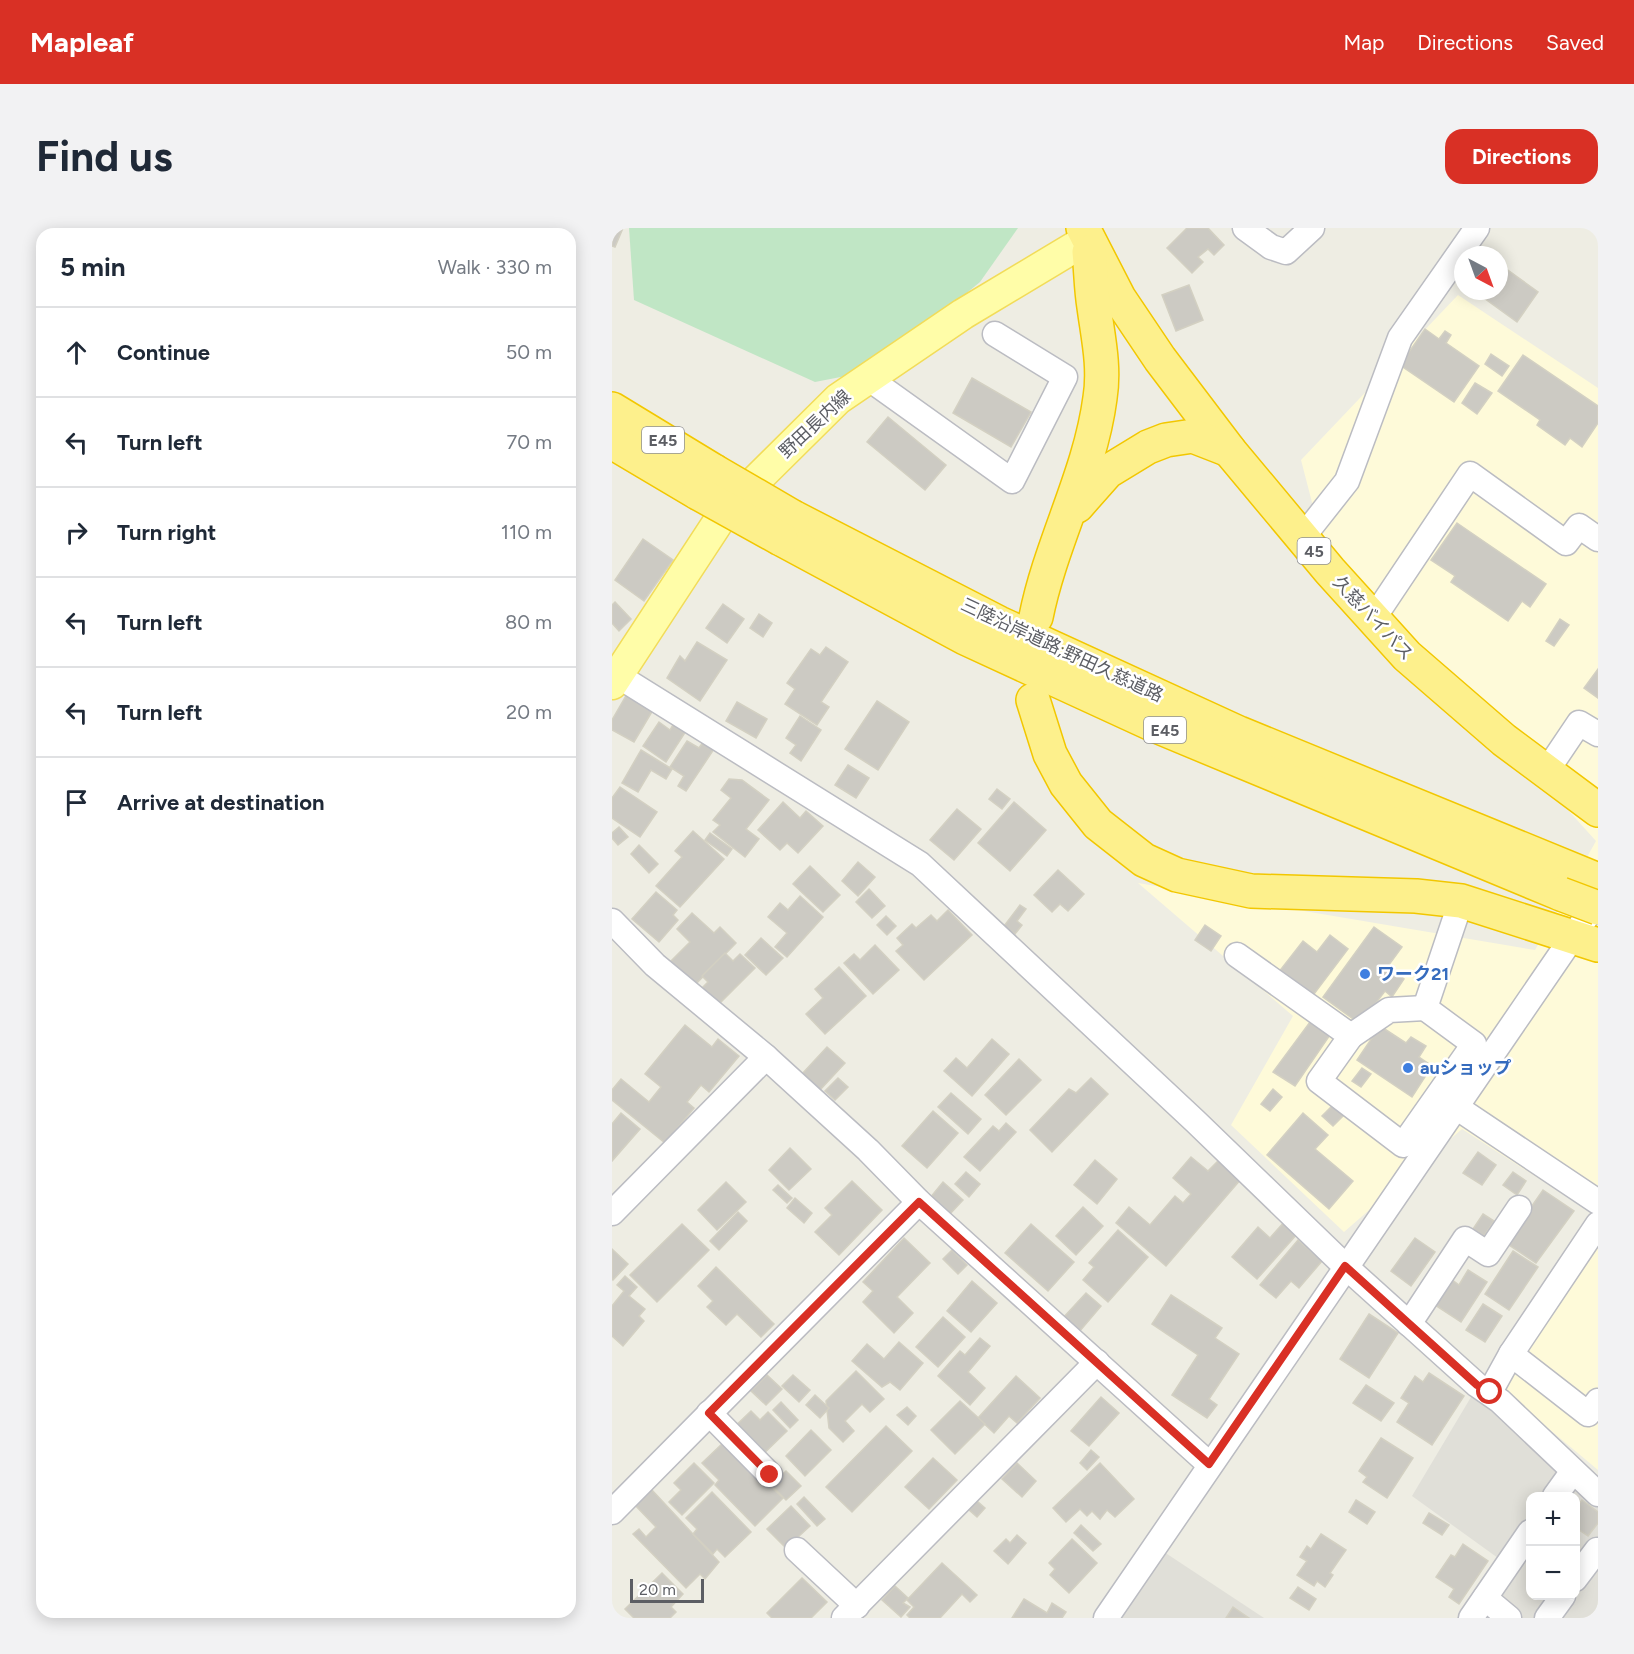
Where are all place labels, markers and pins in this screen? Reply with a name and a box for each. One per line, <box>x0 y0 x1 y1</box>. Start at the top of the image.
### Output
place label: ワーク21 <box>1377 963 1449 985</box>
marker: ワーク21 <box>1358 967 1372 981</box>
place label: auショップ <box>1420 1057 1512 1079</box>
marker: auショップ <box>1401 1061 1415 1075</box>

